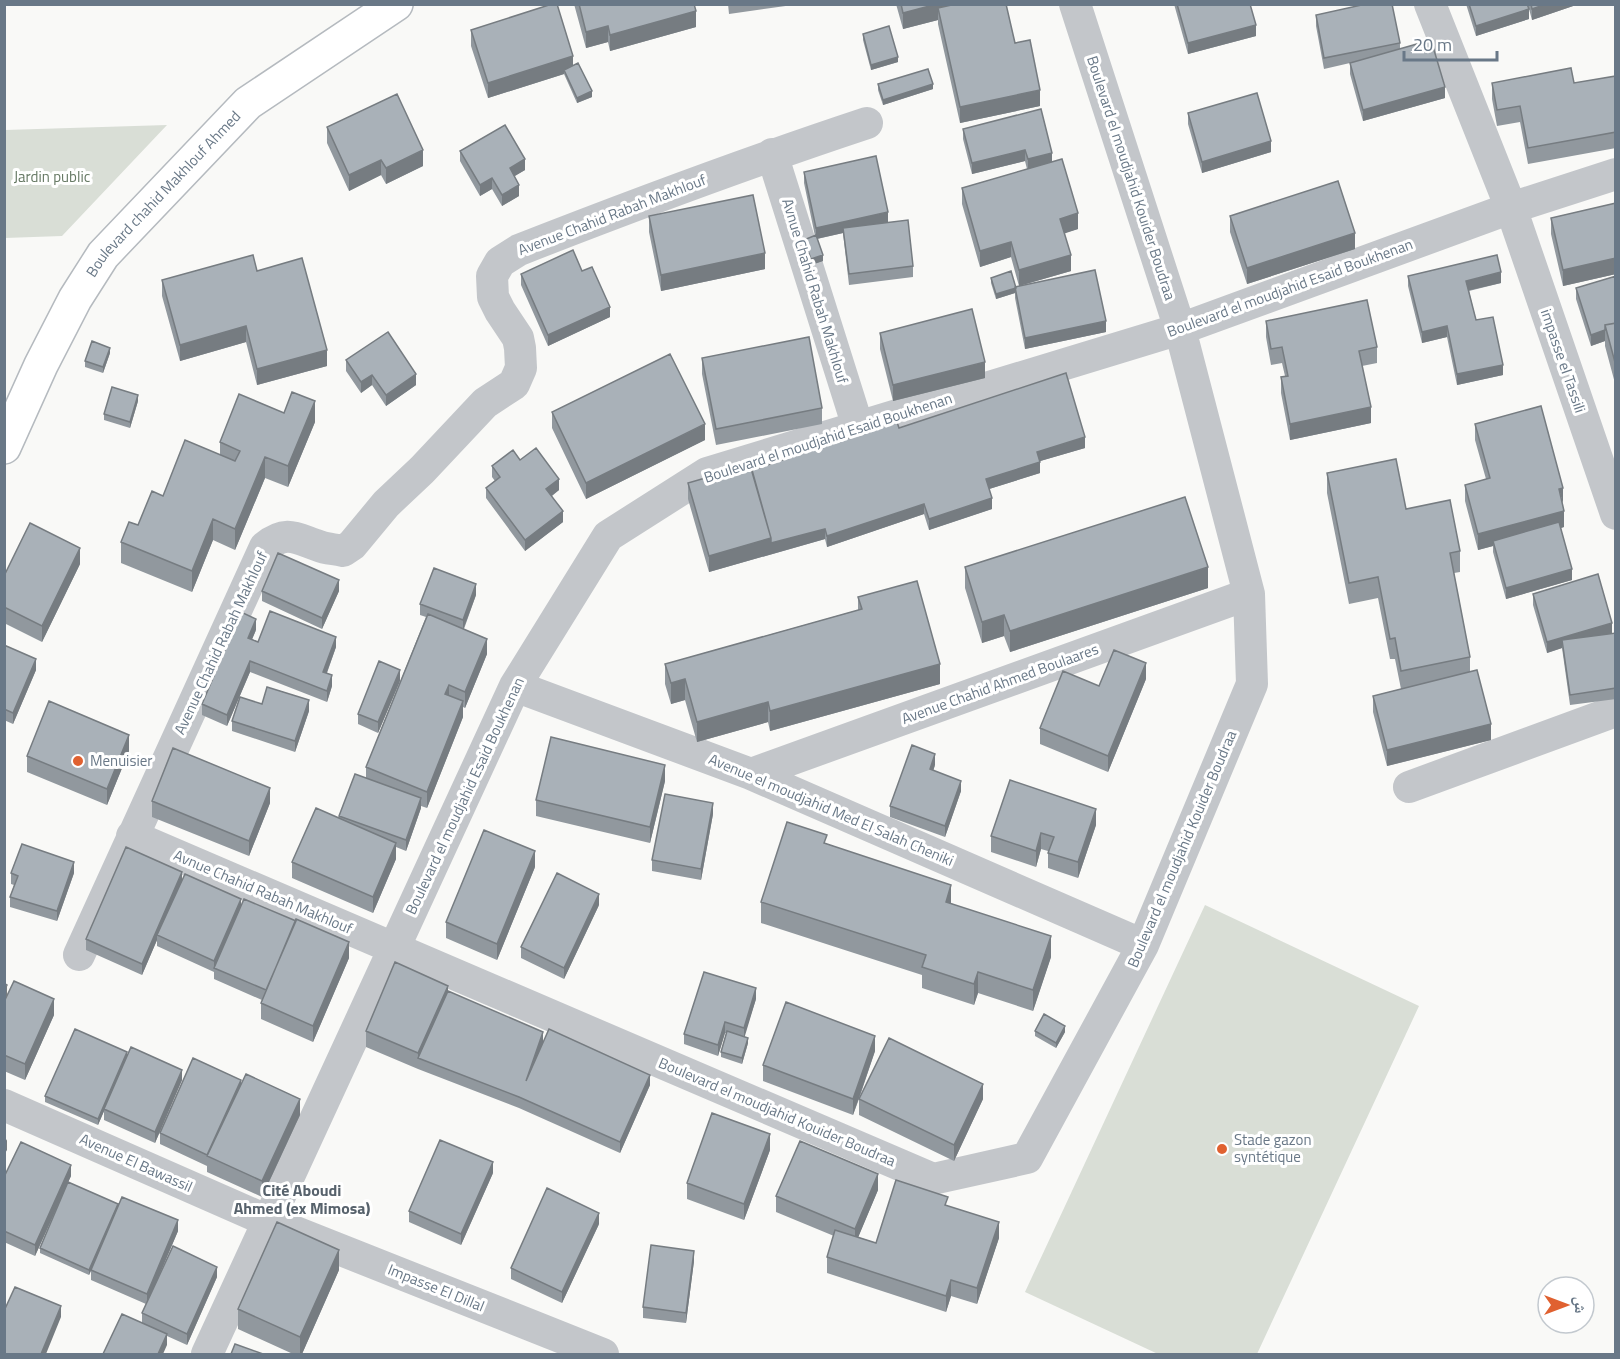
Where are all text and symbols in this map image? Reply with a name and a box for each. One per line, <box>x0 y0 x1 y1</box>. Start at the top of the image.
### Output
scale bar <box>1404 24 1497 62</box>
text: 20 m <box>1413 31 1452 58</box>
street label: Boulevard el moudjahid Kouider Boudraa <box>1081 53 1182 303</box>
street label: Boulevard chahid Makhlouf Ahmed <box>80 105 246 281</box>
park label: Jardin public <box>14 165 90 188</box>
street label: Avenue Chahid Rabah Makhlouf <box>514 168 709 261</box>
street label: Avnue Chahid Rabah Makhlouf <box>776 196 855 386</box>
street label: Boulevard el moudjahid Esaid Boukhenan <box>1164 232 1416 343</box>
street label: impasse el Tassili <box>1535 306 1592 416</box>
street label: Boulevard el moudjahid Esaid Boukhenan <box>701 386 955 489</box>
street label: Avenue Chahid Rabah Makhlouf <box>168 547 273 738</box>
street label: Avenue Chahid Ahmed Boulaares <box>898 637 1102 730</box>
street label: Boulevard el moudjahid Esaid Boukhenan <box>399 673 530 918</box>
street label: Boulevard el moudjahid Kouider Boudraa <box>1121 726 1242 971</box>
street label: Avenue el moudjahid Med El Salah Cheniki <box>705 747 957 872</box>
place label: Menuisier <box>90 749 152 772</box>
marker: Menuisier <box>71 754 85 768</box>
street label: Avnue Chahid Rabah Makhlouf <box>170 843 356 940</box>
street label: Boulevard el moudjahid Kouider Boudraa <box>655 1051 900 1172</box>
street label: Avenue El Bawassil <box>76 1127 196 1198</box>
place label: Stade gazon syntétique <box>1234 1128 1312 1168</box>
marker: Stade gazon syntétique <box>1215 1142 1229 1156</box>
district label: Cité Aboudi Ahmed (ex Mimosa) <box>234 1178 370 1220</box>
street label: Impasse El Dillal <box>384 1258 488 1317</box>
north arrow <box>1536 1275 1596 1335</box>
text: ش <box>1569 1297 1593 1314</box>

